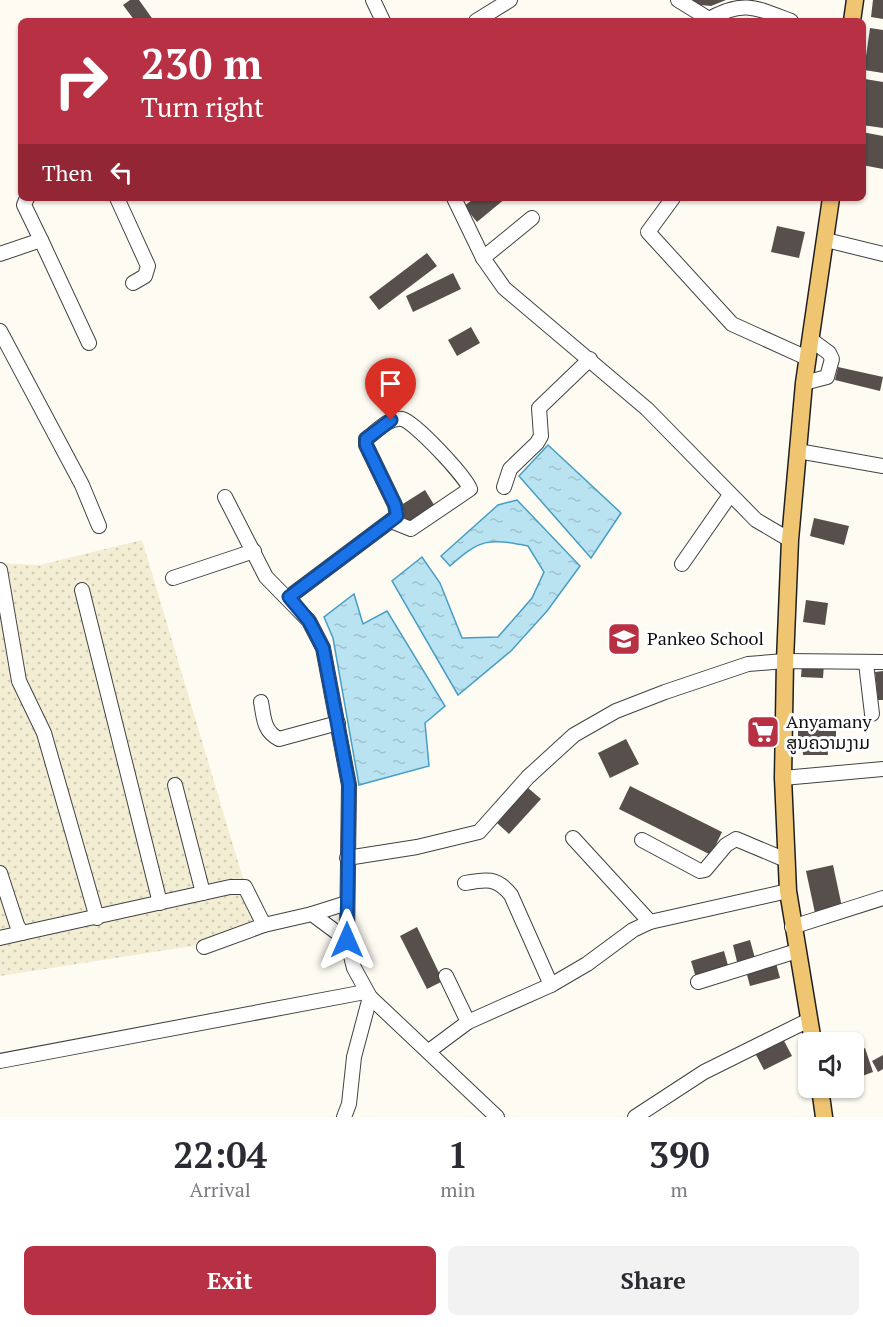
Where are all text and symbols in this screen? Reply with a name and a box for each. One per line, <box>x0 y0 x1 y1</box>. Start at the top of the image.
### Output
text: 230 m <box>141 35 262 91</box>
icon: right <box>42 42 120 120</box>
text: Turn right <box>141 89 264 125</box>
icon: left <box>105 156 138 189</box>
text: Then <box>42 158 93 187</box>
pin <box>365 358 416 420</box>
icon: arrive <box>374 367 407 400</box>
school or university icon: Pankeo School <box>606 621 642 657</box>
place label: Pankeo School <box>647 626 764 650</box>
place label: Anyamany ສູນຄວາມງາມ <box>786 709 872 755</box>
supermarket icon: Anyamany ສູນຄວາມງາມ <box>745 714 781 750</box>
position arrow <box>315 908 379 972</box>
map controls <box>798 1032 864 1098</box>
button: sound <box>798 1032 864 1098</box>
text: 22:04 <box>173 1131 267 1178</box>
text: 1 <box>448 1131 468 1178</box>
text: 390 <box>649 1131 710 1178</box>
text: Arrival <box>189 1176 251 1203</box>
text: min <box>440 1176 475 1203</box>
text: m <box>671 1176 688 1203</box>
button: Exit <box>24 1246 436 1315</box>
button: Share <box>448 1246 859 1315</box>

